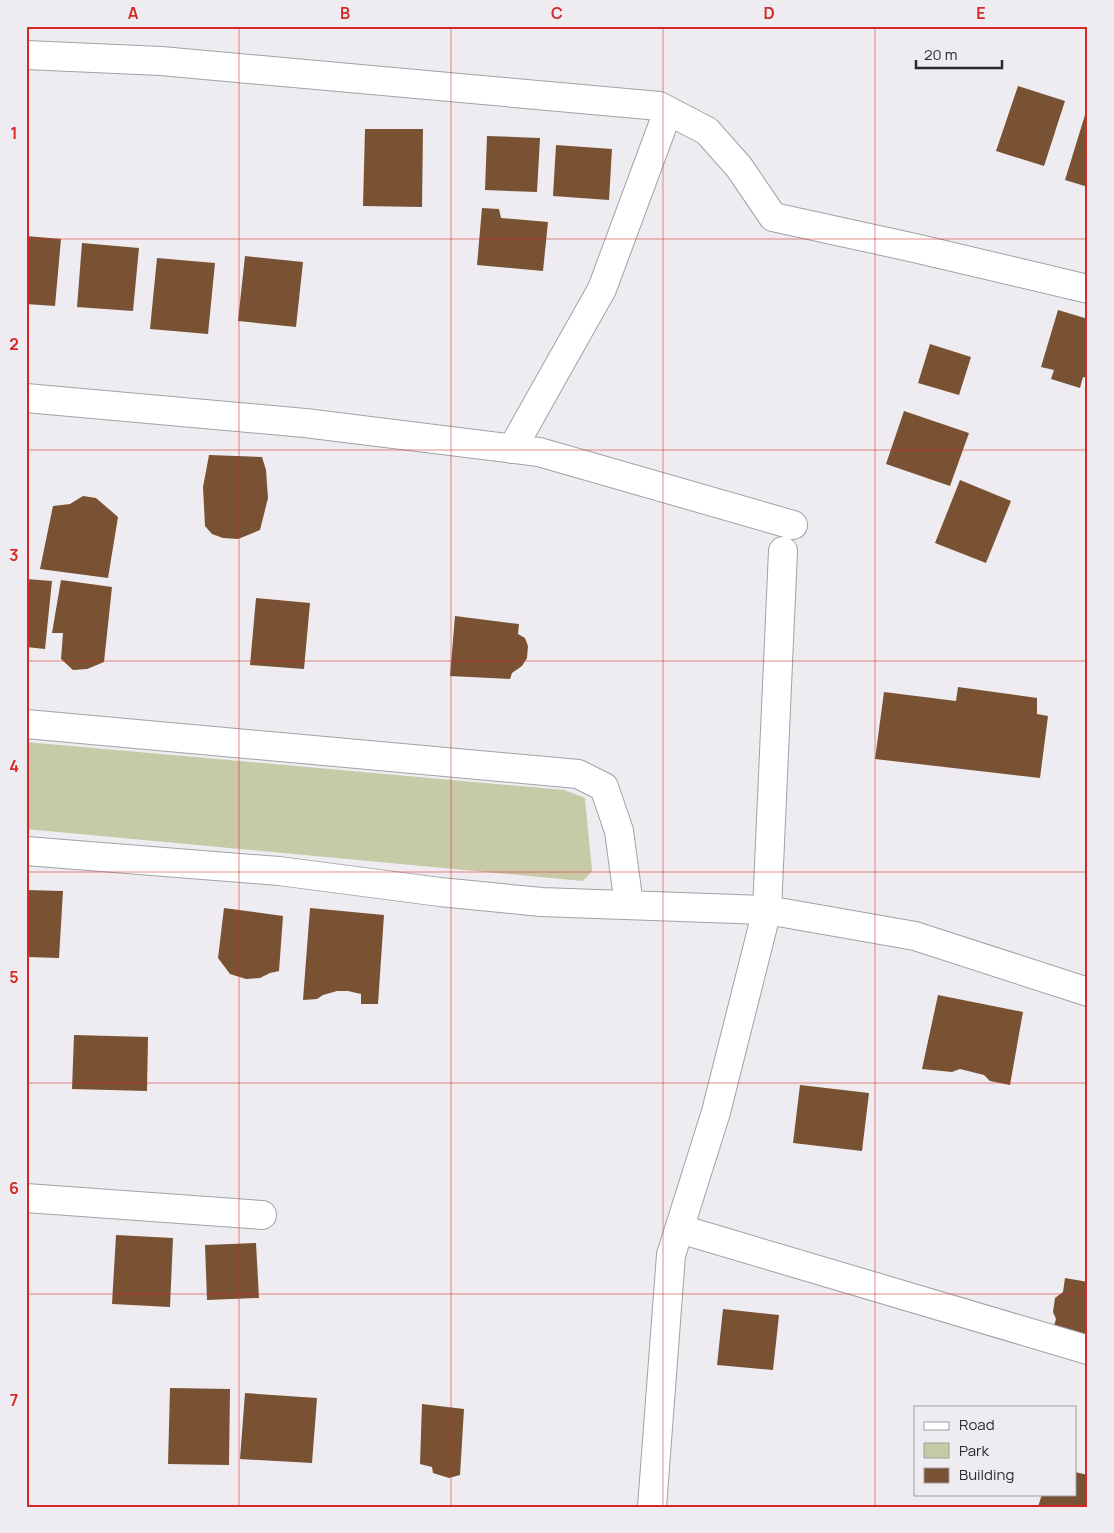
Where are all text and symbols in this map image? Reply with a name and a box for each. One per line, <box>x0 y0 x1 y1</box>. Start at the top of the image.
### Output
text: A <box>128 2 139 24</box>
text: B <box>340 2 350 24</box>
text: C <box>551 2 563 24</box>
text: D <box>763 2 775 24</box>
text: E <box>976 2 986 24</box>
scale bar <box>916 38 1003 70</box>
text: 20 m <box>924 44 957 65</box>
text: 1 <box>10 122 18 144</box>
text: 2 <box>9 333 19 355</box>
text: 3 <box>9 544 19 566</box>
text: 4 <box>9 755 19 777</box>
text: 5 <box>9 966 19 988</box>
text: 6 <box>9 1177 19 1199</box>
text: 7 <box>10 1389 18 1411</box>
legend <box>914 1406 1076 1496</box>
text: Road <box>959 1414 995 1435</box>
text: Park <box>959 1440 989 1461</box>
text: Building <box>959 1464 1014 1485</box>

